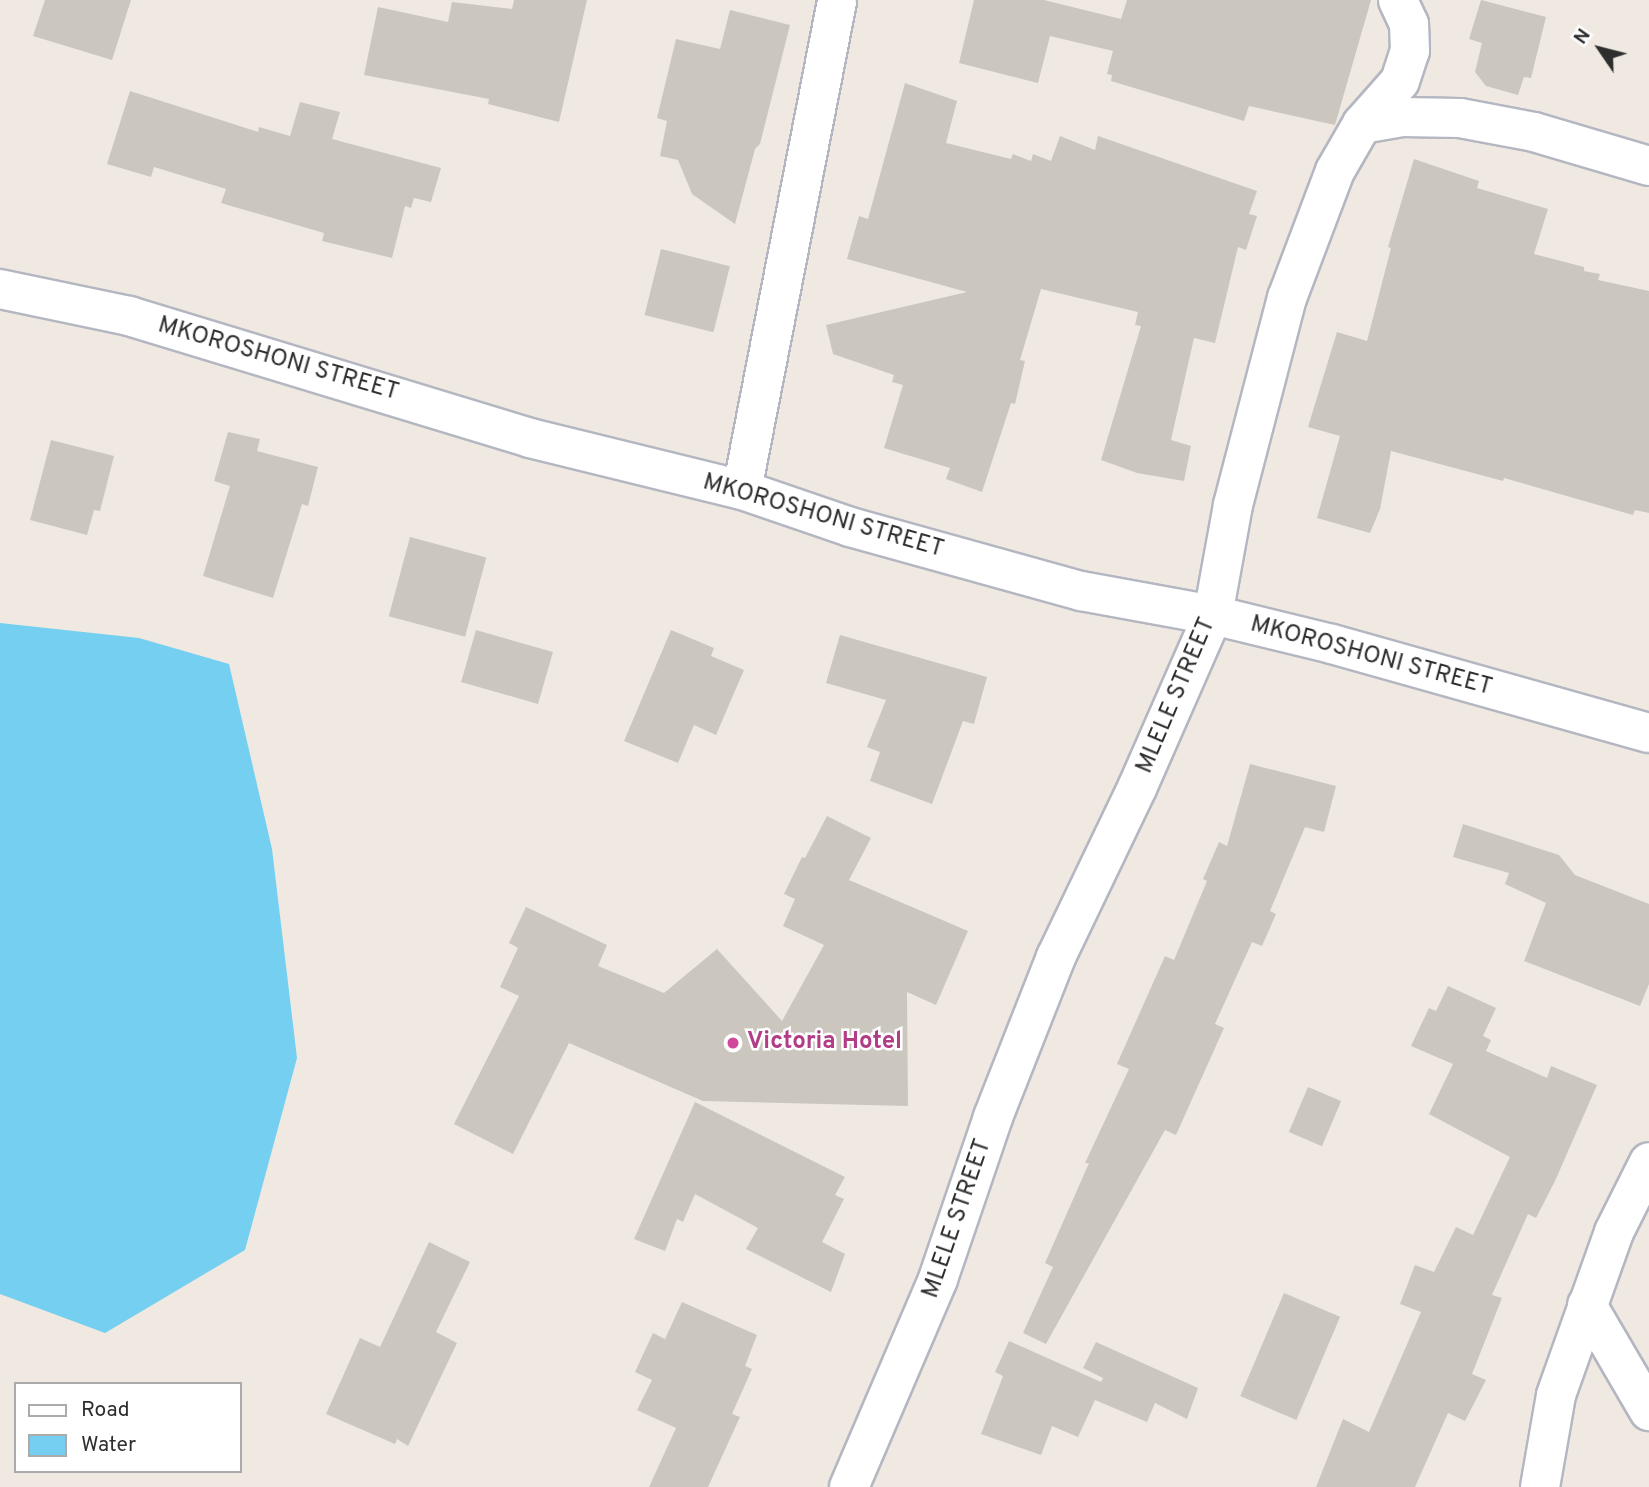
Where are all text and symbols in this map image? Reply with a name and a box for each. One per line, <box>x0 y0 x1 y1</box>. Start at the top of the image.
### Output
north arrow <box>1565 14 1635 84</box>
text: N <box>1569 24 1597 49</box>
street label: MKOROSHONI STREET <box>154 312 402 408</box>
street label: MKOROSHONI STREET <box>699 469 947 565</box>
street label: MKOROSHONI STREET <box>1247 611 1495 703</box>
street label: MLELE STREET <box>1131 614 1223 778</box>
place label: Victoria Hotel <box>747 1029 902 1057</box>
marker: Victoria Hotel <box>725 1035 741 1051</box>
street label: MLELE STREET <box>917 1136 999 1302</box>
legend <box>14 1382 242 1473</box>
text: Road <box>81 1397 130 1424</box>
text: Water <box>81 1432 136 1459</box>

